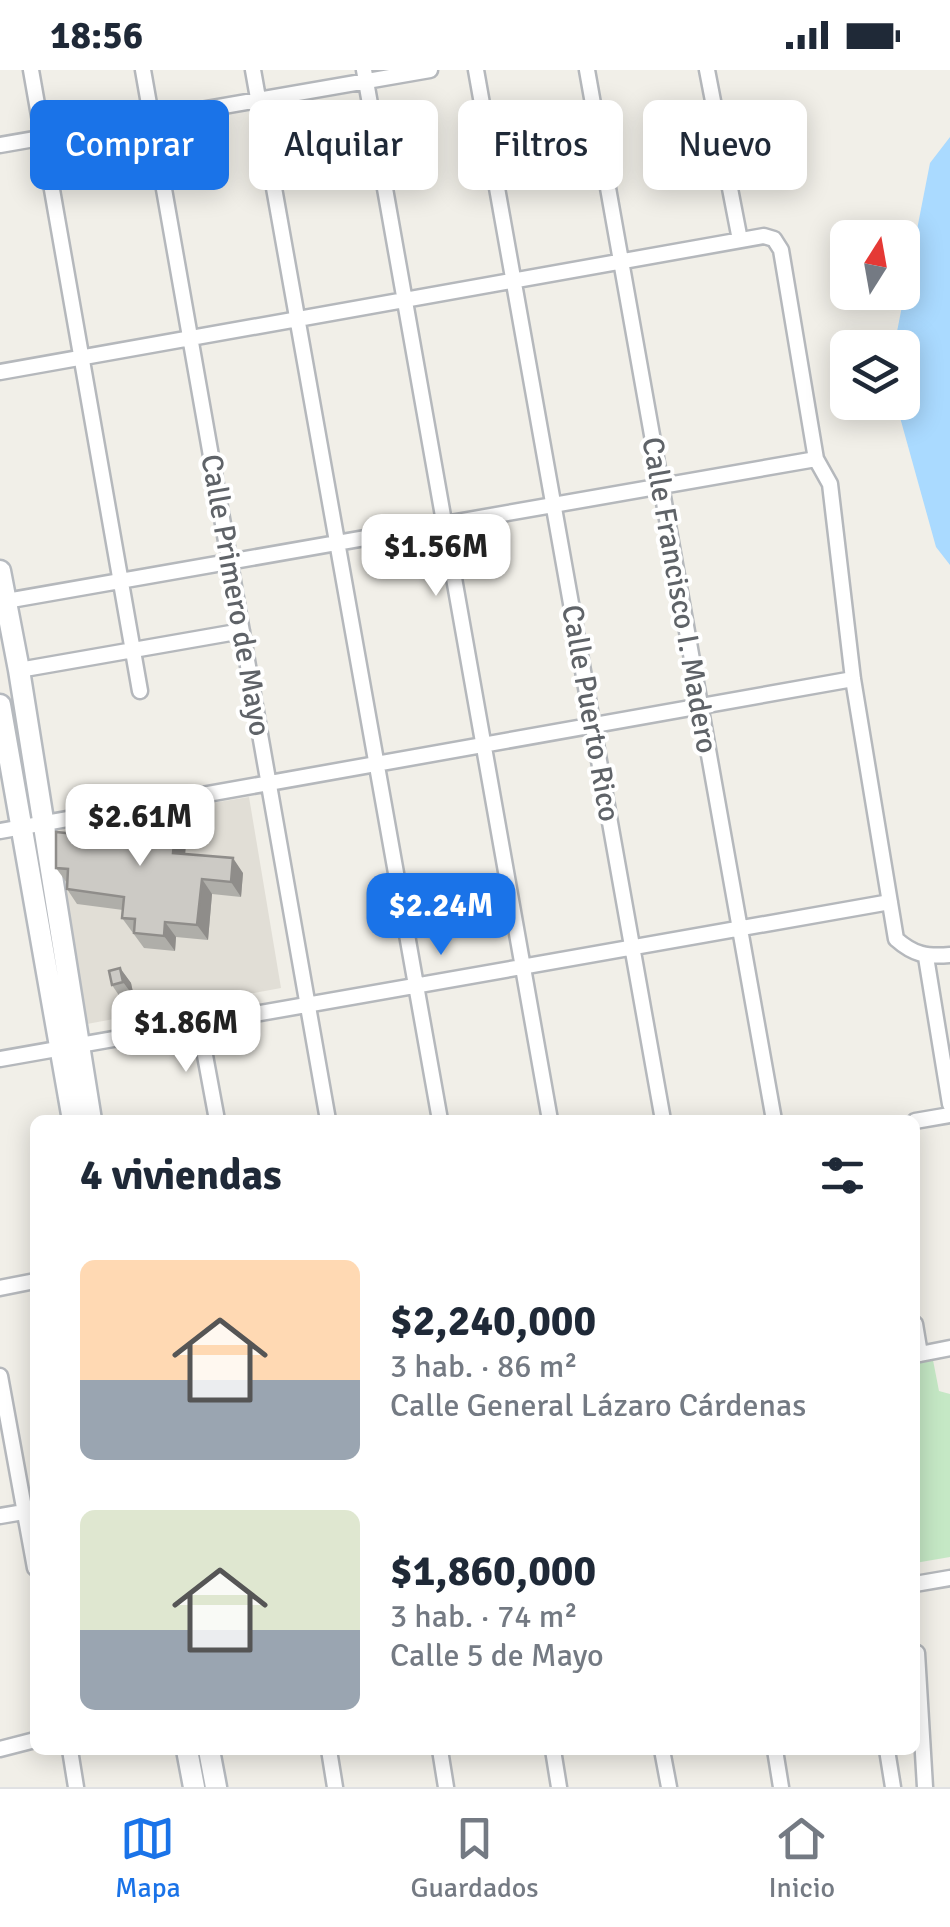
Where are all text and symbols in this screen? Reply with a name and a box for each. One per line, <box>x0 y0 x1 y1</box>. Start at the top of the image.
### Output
text: 18:56 <box>50 12 143 59</box>
chip: Comprar <box>30 100 229 190</box>
chip: Alquilar <box>249 100 438 190</box>
chip: Filtros <box>458 100 623 190</box>
chip: Nuevo <box>643 100 807 190</box>
north arrow <box>830 220 920 310</box>
map controls <box>830 220 920 420</box>
button: layers <box>830 330 920 420</box>
street label: Calle Francisco I. Madero <box>633 434 726 756</box>
street label: Calle Primero de Mayo <box>193 451 279 739</box>
pin: $1.56M <box>355 514 517 599</box>
text: $1.56M <box>384 527 488 566</box>
street label: Calle Puerto Rico <box>553 602 628 824</box>
pin: $2.61M <box>59 784 221 869</box>
text: $2.61M <box>88 797 192 836</box>
pin: $2.24M <box>360 873 522 958</box>
text: $2.24M <box>389 886 493 925</box>
pin: $1.86M <box>105 990 267 1075</box>
text: $1.86M <box>134 1003 238 1042</box>
icon: filters <box>815 1148 870 1203</box>
text: 4 viviendas <box>80 1150 282 1201</box>
text: $2,240,000 <box>390 1296 596 1347</box>
icon: home <box>160 1300 280 1420</box>
text: 3 hab. · 86 m² <box>390 1347 578 1386</box>
text: Calle General Lázaro Cárdenas <box>390 1386 806 1425</box>
text: $1,860,000 <box>390 1546 596 1597</box>
icon: home <box>160 1550 280 1670</box>
text: 3 hab. · 74 m² <box>390 1597 578 1636</box>
text: Calle 5 de Mayo <box>390 1636 604 1675</box>
tab: Mapa <box>115 1811 181 1905</box>
tab: Guardados <box>410 1811 539 1905</box>
tab: Inicio <box>768 1811 835 1905</box>

